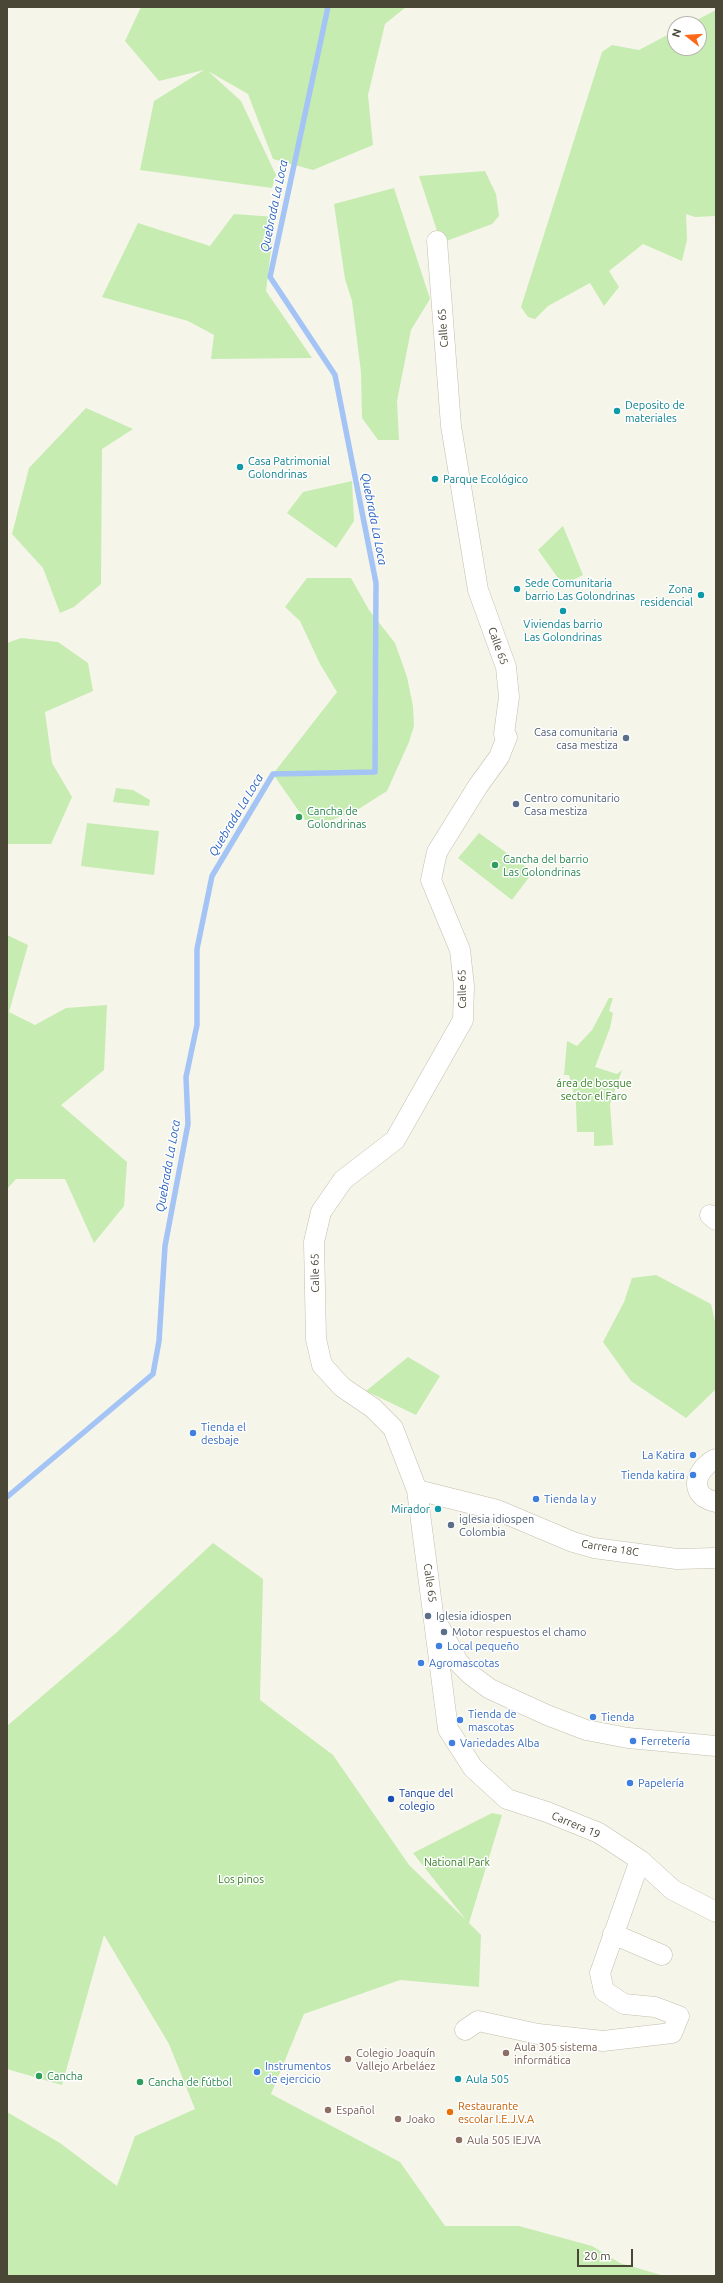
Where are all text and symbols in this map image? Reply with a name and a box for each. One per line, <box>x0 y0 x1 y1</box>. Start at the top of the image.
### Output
north arrow <box>667 16 707 56</box>
text: N <box>670 27 683 38</box>
water label: Quebrada La Loca <box>257 159 291 253</box>
street label: Calle 65 <box>435 308 451 348</box>
place label: Deposito de materiales <box>625 398 685 424</box>
marker: Deposito de materiales <box>612 406 622 416</box>
place label: Casa Patrimonial Golondrinas <box>248 454 330 480</box>
marker: Casa Patrimonial Golondrinas <box>235 462 245 472</box>
water label: Quebrada La Loca <box>358 472 390 566</box>
place label: Parque Ecológico <box>443 472 528 486</box>
marker: Parque Ecológico <box>430 474 440 484</box>
place label: Sede Comunitaria barrio Las Golondrinas <box>525 576 635 602</box>
place label: Zona residencial <box>640 582 693 608</box>
marker: Sede Comunitaria barrio Las Golondrinas <box>512 584 522 594</box>
marker: Zona residencial <box>696 590 706 600</box>
marker: Viviendas barrio Las Golondrinas <box>558 606 568 616</box>
place label: Viviendas barrio Las Golondrinas <box>523 617 603 643</box>
street label: Calle 65 <box>485 625 511 667</box>
place label: Casa comunitaria casa mestiza <box>534 725 618 751</box>
marker: Casa comunitaria casa mestiza <box>621 733 631 743</box>
water label: Quebrada La Loca <box>206 771 266 859</box>
place label: Centro comunitario Casa mestiza <box>524 791 620 817</box>
marker: Centro comunitario Casa mestiza <box>511 799 521 809</box>
place label: Cancha de Golondrinas <box>307 804 366 830</box>
marker: Cancha de Golondrinas <box>294 812 304 822</box>
place label: Cancha del barrio Las Golondrinas <box>503 852 589 878</box>
marker: Cancha del barrio Las Golondrinas <box>490 860 500 870</box>
street label: Calle 65 <box>455 969 469 1009</box>
park label: área de bosque sector el Faro <box>556 1076 632 1102</box>
water label: Quebrada La Loca <box>153 1119 183 1213</box>
street label: Calle 65 <box>308 1253 322 1293</box>
place label: Tienda el desbaje <box>201 1420 246 1446</box>
marker: Tienda el desbaje <box>188 1428 198 1438</box>
place label: La Katira <box>642 1448 685 1462</box>
marker: La Katira <box>688 1450 698 1460</box>
place label: Tienda katira <box>621 1468 685 1482</box>
marker: Tienda katira <box>688 1470 698 1480</box>
place label: Tienda la y <box>544 1492 596 1506</box>
marker: Tienda la y <box>531 1494 541 1504</box>
place label: Mirador <box>391 1502 430 1516</box>
marker: Mirador <box>433 1504 443 1514</box>
place label: iglesia idiospen Colombia <box>459 1512 534 1538</box>
marker: iglesia idiospen Colombia <box>446 1520 456 1530</box>
street label: Carrera 18C <box>580 1537 640 1559</box>
street label: Calle 65 <box>421 1563 439 1603</box>
place label: Iglesia idiospen <box>436 1609 511 1623</box>
marker: Iglesia idiospen <box>423 1611 433 1621</box>
place label: Motor respuestos el chamo <box>452 1625 586 1639</box>
marker: Motor respuestos el chamo <box>439 1627 449 1637</box>
place label: Local pequeño <box>447 1639 519 1653</box>
marker: Local pequeño <box>434 1641 444 1651</box>
place label: Agromascotas <box>429 1656 499 1670</box>
marker: Agromascotas <box>416 1658 426 1668</box>
place label: Tienda de mascotas <box>468 1707 516 1733</box>
place label: Tienda <box>601 1710 634 1724</box>
marker: Tienda <box>588 1712 598 1722</box>
marker: Tienda de mascotas <box>455 1715 465 1725</box>
place label: Ferretería <box>641 1734 690 1748</box>
place label: Variedades Alba <box>460 1736 539 1750</box>
marker: Ferretería <box>628 1736 638 1746</box>
marker: Variedades Alba <box>447 1738 457 1748</box>
place label: Papelería <box>638 1776 684 1790</box>
marker: Papelería <box>625 1778 635 1788</box>
place label: Tanque del colegio <box>399 1786 453 1812</box>
marker: Tanque del colegio <box>386 1794 396 1804</box>
street label: Carrera 19 <box>550 1809 602 1841</box>
park label: National Park <box>424 1855 490 1869</box>
park label: Los pinos <box>218 1872 264 1886</box>
place label: Aula 305 sistema informática <box>514 2040 597 2066</box>
place label: Colegio Joaquín Vallejo Arbeláez <box>356 2046 435 2072</box>
marker: Aula 305 sistema informática <box>501 2048 511 2058</box>
marker: Colegio Joaquín Vallejo Arbeláez <box>343 2054 353 2064</box>
place label: Instrumentos de ejercicio <box>265 2059 331 2085</box>
marker: Instrumentos de ejercicio <box>252 2067 262 2077</box>
place label: Cancha <box>47 2069 83 2083</box>
marker: Cancha <box>34 2071 44 2081</box>
place label: Aula 505 <box>466 2072 509 2086</box>
marker: Aula 505 <box>453 2074 463 2084</box>
place label: Cancha de fútbol <box>148 2075 232 2089</box>
marker: Cancha de fútbol <box>135 2077 145 2087</box>
place label: Restaurante escolar I.E.J.V.A <box>458 2099 534 2125</box>
place label: Español <box>336 2103 375 2117</box>
marker: Español <box>323 2105 333 2115</box>
marker: Restaurante escolar I.E.J.V.A <box>445 2107 455 2117</box>
place label: Joako <box>406 2112 435 2126</box>
marker: Joako <box>393 2114 403 2124</box>
place label: Aula 505 IEJVA <box>467 2133 541 2147</box>
marker: Aula 505 IEJVA <box>454 2135 464 2145</box>
scale bar <box>579 2241 635 2267</box>
text: 20 m <box>584 2249 611 2262</box>

